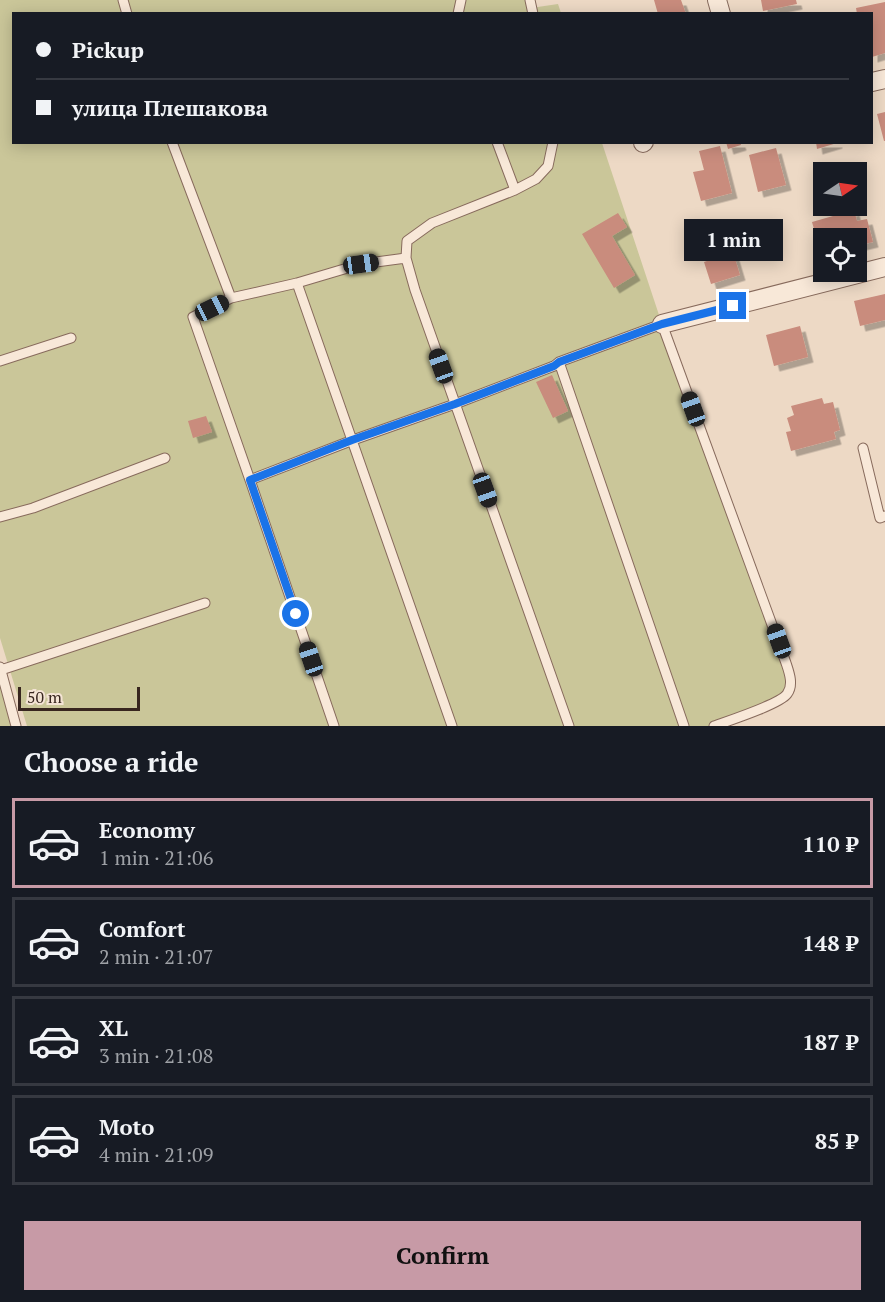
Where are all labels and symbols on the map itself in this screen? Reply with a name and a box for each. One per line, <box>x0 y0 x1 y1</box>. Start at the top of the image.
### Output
north arrow <box>813 162 867 216</box>
callout: 1 min <box>684 219 783 261</box>
car <box>342 253 380 275</box>
car <box>192 292 232 324</box>
route end <box>719 292 746 319</box>
car <box>426 346 456 386</box>
car <box>678 389 708 429</box>
car <box>470 470 500 510</box>
route start <box>282 600 309 627</box>
car <box>764 621 794 661</box>
car <box>297 639 325 679</box>
scale bar <box>18 684 140 712</box>

